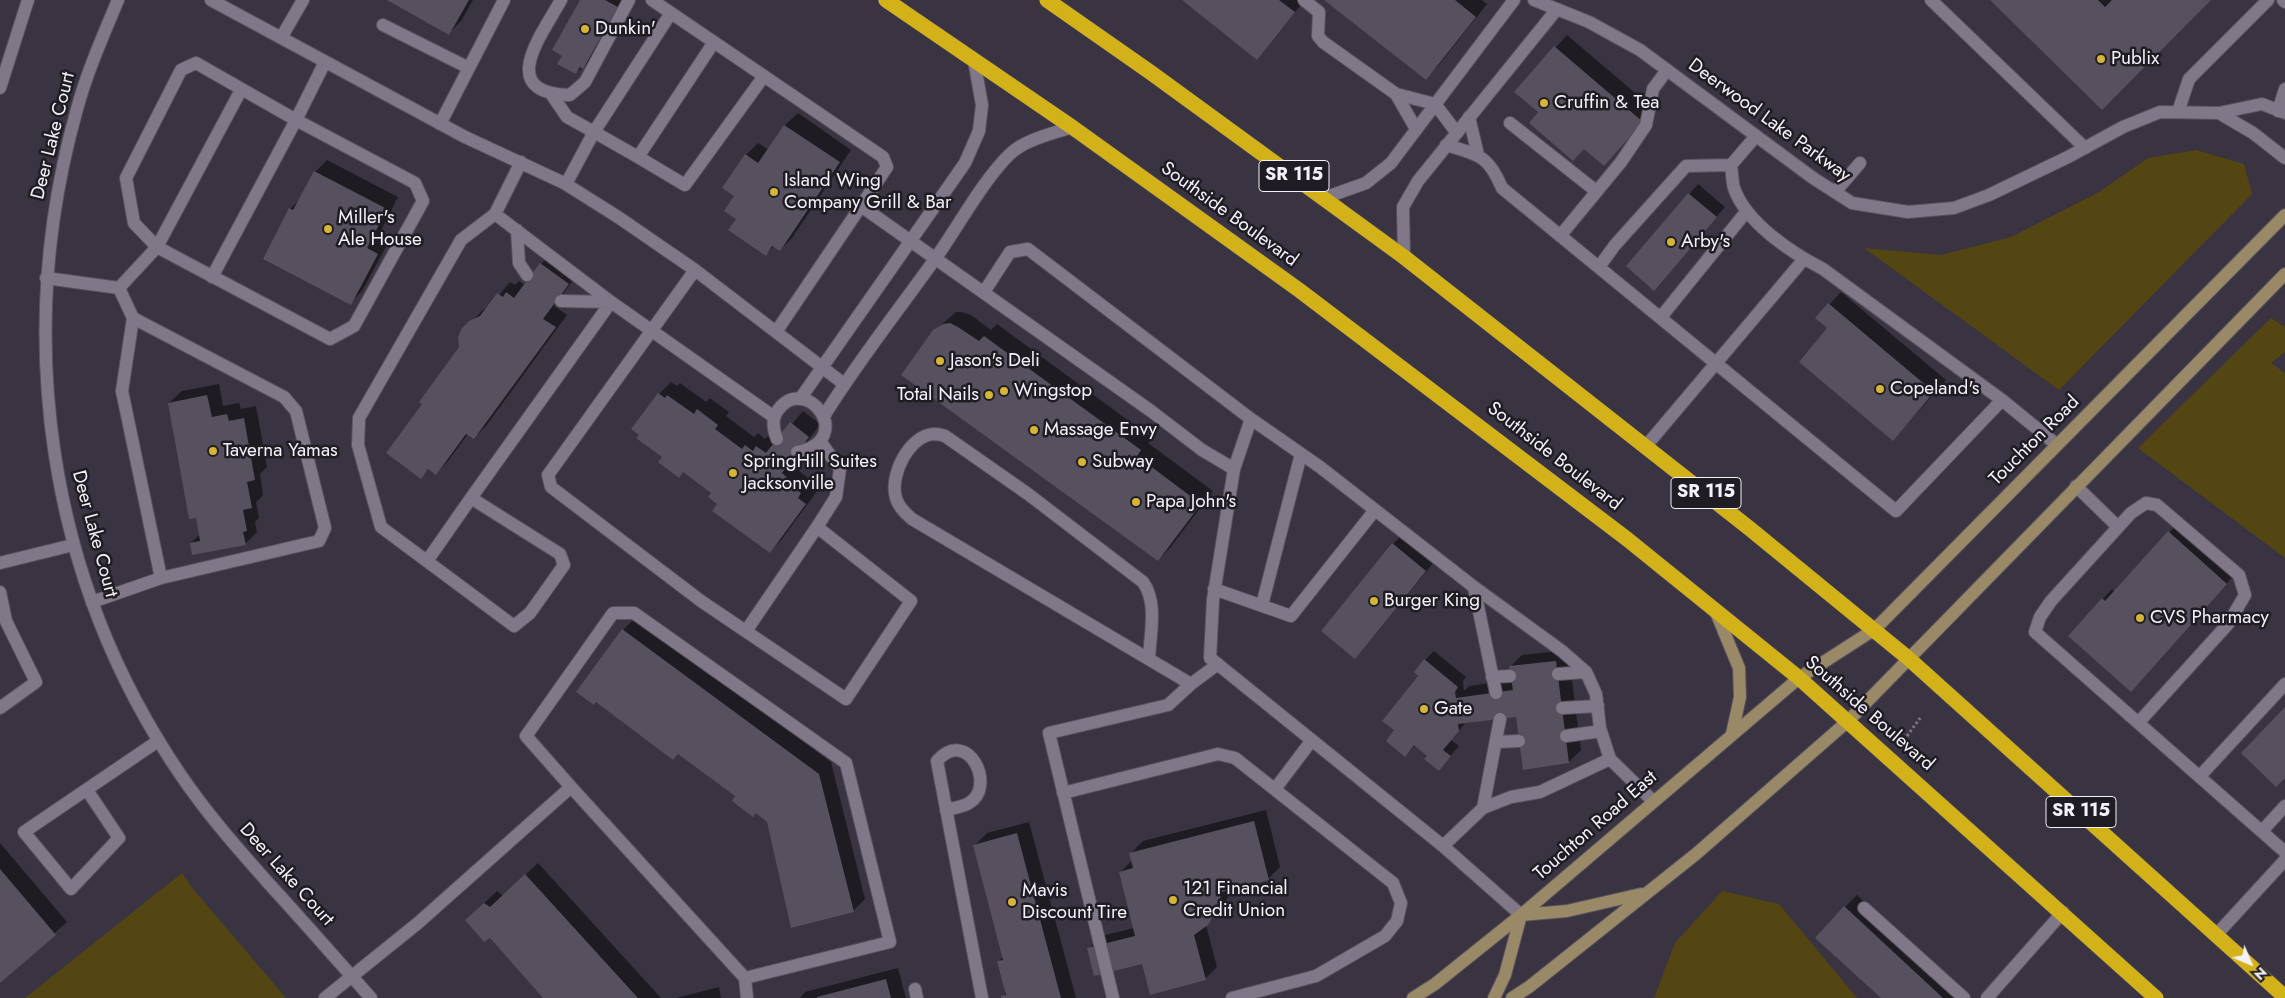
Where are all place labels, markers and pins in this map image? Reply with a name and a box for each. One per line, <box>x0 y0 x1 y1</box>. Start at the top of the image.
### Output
place label: Dunkin' <box>595 18 656 40</box>
marker: Dunkin' <box>579 23 591 35</box>
place label: Publix <box>2111 48 2159 70</box>
marker: Publix <box>2095 53 2107 65</box>
place label: Cruffin & Tea <box>1554 92 1659 114</box>
marker: Cruffin & Tea <box>1538 97 1550 109</box>
place label: Island Wing Company Grill & Bar <box>784 170 952 214</box>
marker: Island Wing Company Grill & Bar <box>768 186 780 198</box>
place label: Miller's Ale House <box>338 207 422 251</box>
marker: Miller's Ale House <box>322 223 334 235</box>
place label: Arby's <box>1681 231 1730 253</box>
marker: Arby's <box>1665 236 1677 248</box>
place label: Jason's Deli <box>950 350 1040 372</box>
marker: Jason's Deli <box>934 355 946 367</box>
place label: Copeland's <box>1890 378 1979 400</box>
place label: Wingstop <box>1014 380 1092 402</box>
marker: Copeland's <box>1874 383 1886 395</box>
place label: Total Nails <box>897 384 979 406</box>
marker: Wingstop <box>998 385 1010 397</box>
marker: Total Nails <box>983 389 995 401</box>
place label: Massage Envy <box>1044 419 1157 441</box>
marker: Massage Envy <box>1028 424 1040 436</box>
place label: Taverna Yamas <box>223 440 338 462</box>
marker: Taverna Yamas <box>207 445 219 457</box>
place label: SpringHill Suites Jacksonville <box>743 451 877 495</box>
place label: Subway <box>1092 451 1153 473</box>
marker: Subway <box>1076 456 1088 468</box>
marker: SpringHill Suites Jacksonville <box>727 467 739 479</box>
place label: Papa John's <box>1146 491 1236 513</box>
marker: Papa John's <box>1130 496 1142 508</box>
place label: Burger King <box>1384 590 1480 612</box>
marker: Burger King <box>1368 595 1380 607</box>
place label: CVS Pharmacy <box>2150 607 2269 629</box>
marker: CVS Pharmacy <box>2134 612 2146 624</box>
place label: Gate <box>1434 698 1472 720</box>
marker: Gate <box>1418 703 1430 715</box>
place label: 121 Financial Credit Union <box>1183 878 1288 922</box>
place label: Mavis Discount Tire <box>1022 880 1127 924</box>
marker: 121 Financial Credit Union <box>1167 894 1179 906</box>
marker: Mavis Discount Tire <box>1006 896 1018 908</box>

